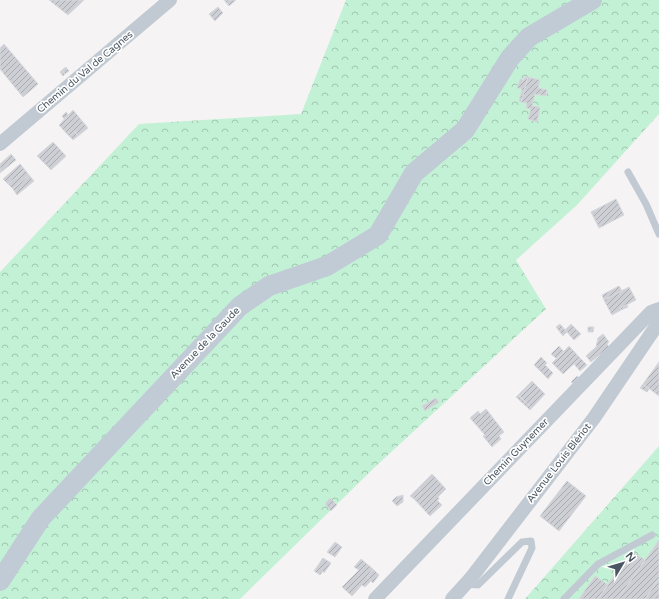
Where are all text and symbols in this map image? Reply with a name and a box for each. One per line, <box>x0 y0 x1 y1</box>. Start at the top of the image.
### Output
street label: Chemin du Val de Cagnes <box>35 28 135 116</box>
street label: Avenue de la Gaude <box>168 304 243 381</box>
street label: Chemin Guynemer <box>481 416 551 488</box>
street label: Avenue Louis Blériot <box>524 421 594 505</box>
north arrow <box>603 543 643 583</box>
text: N <box>623 550 638 565</box>

